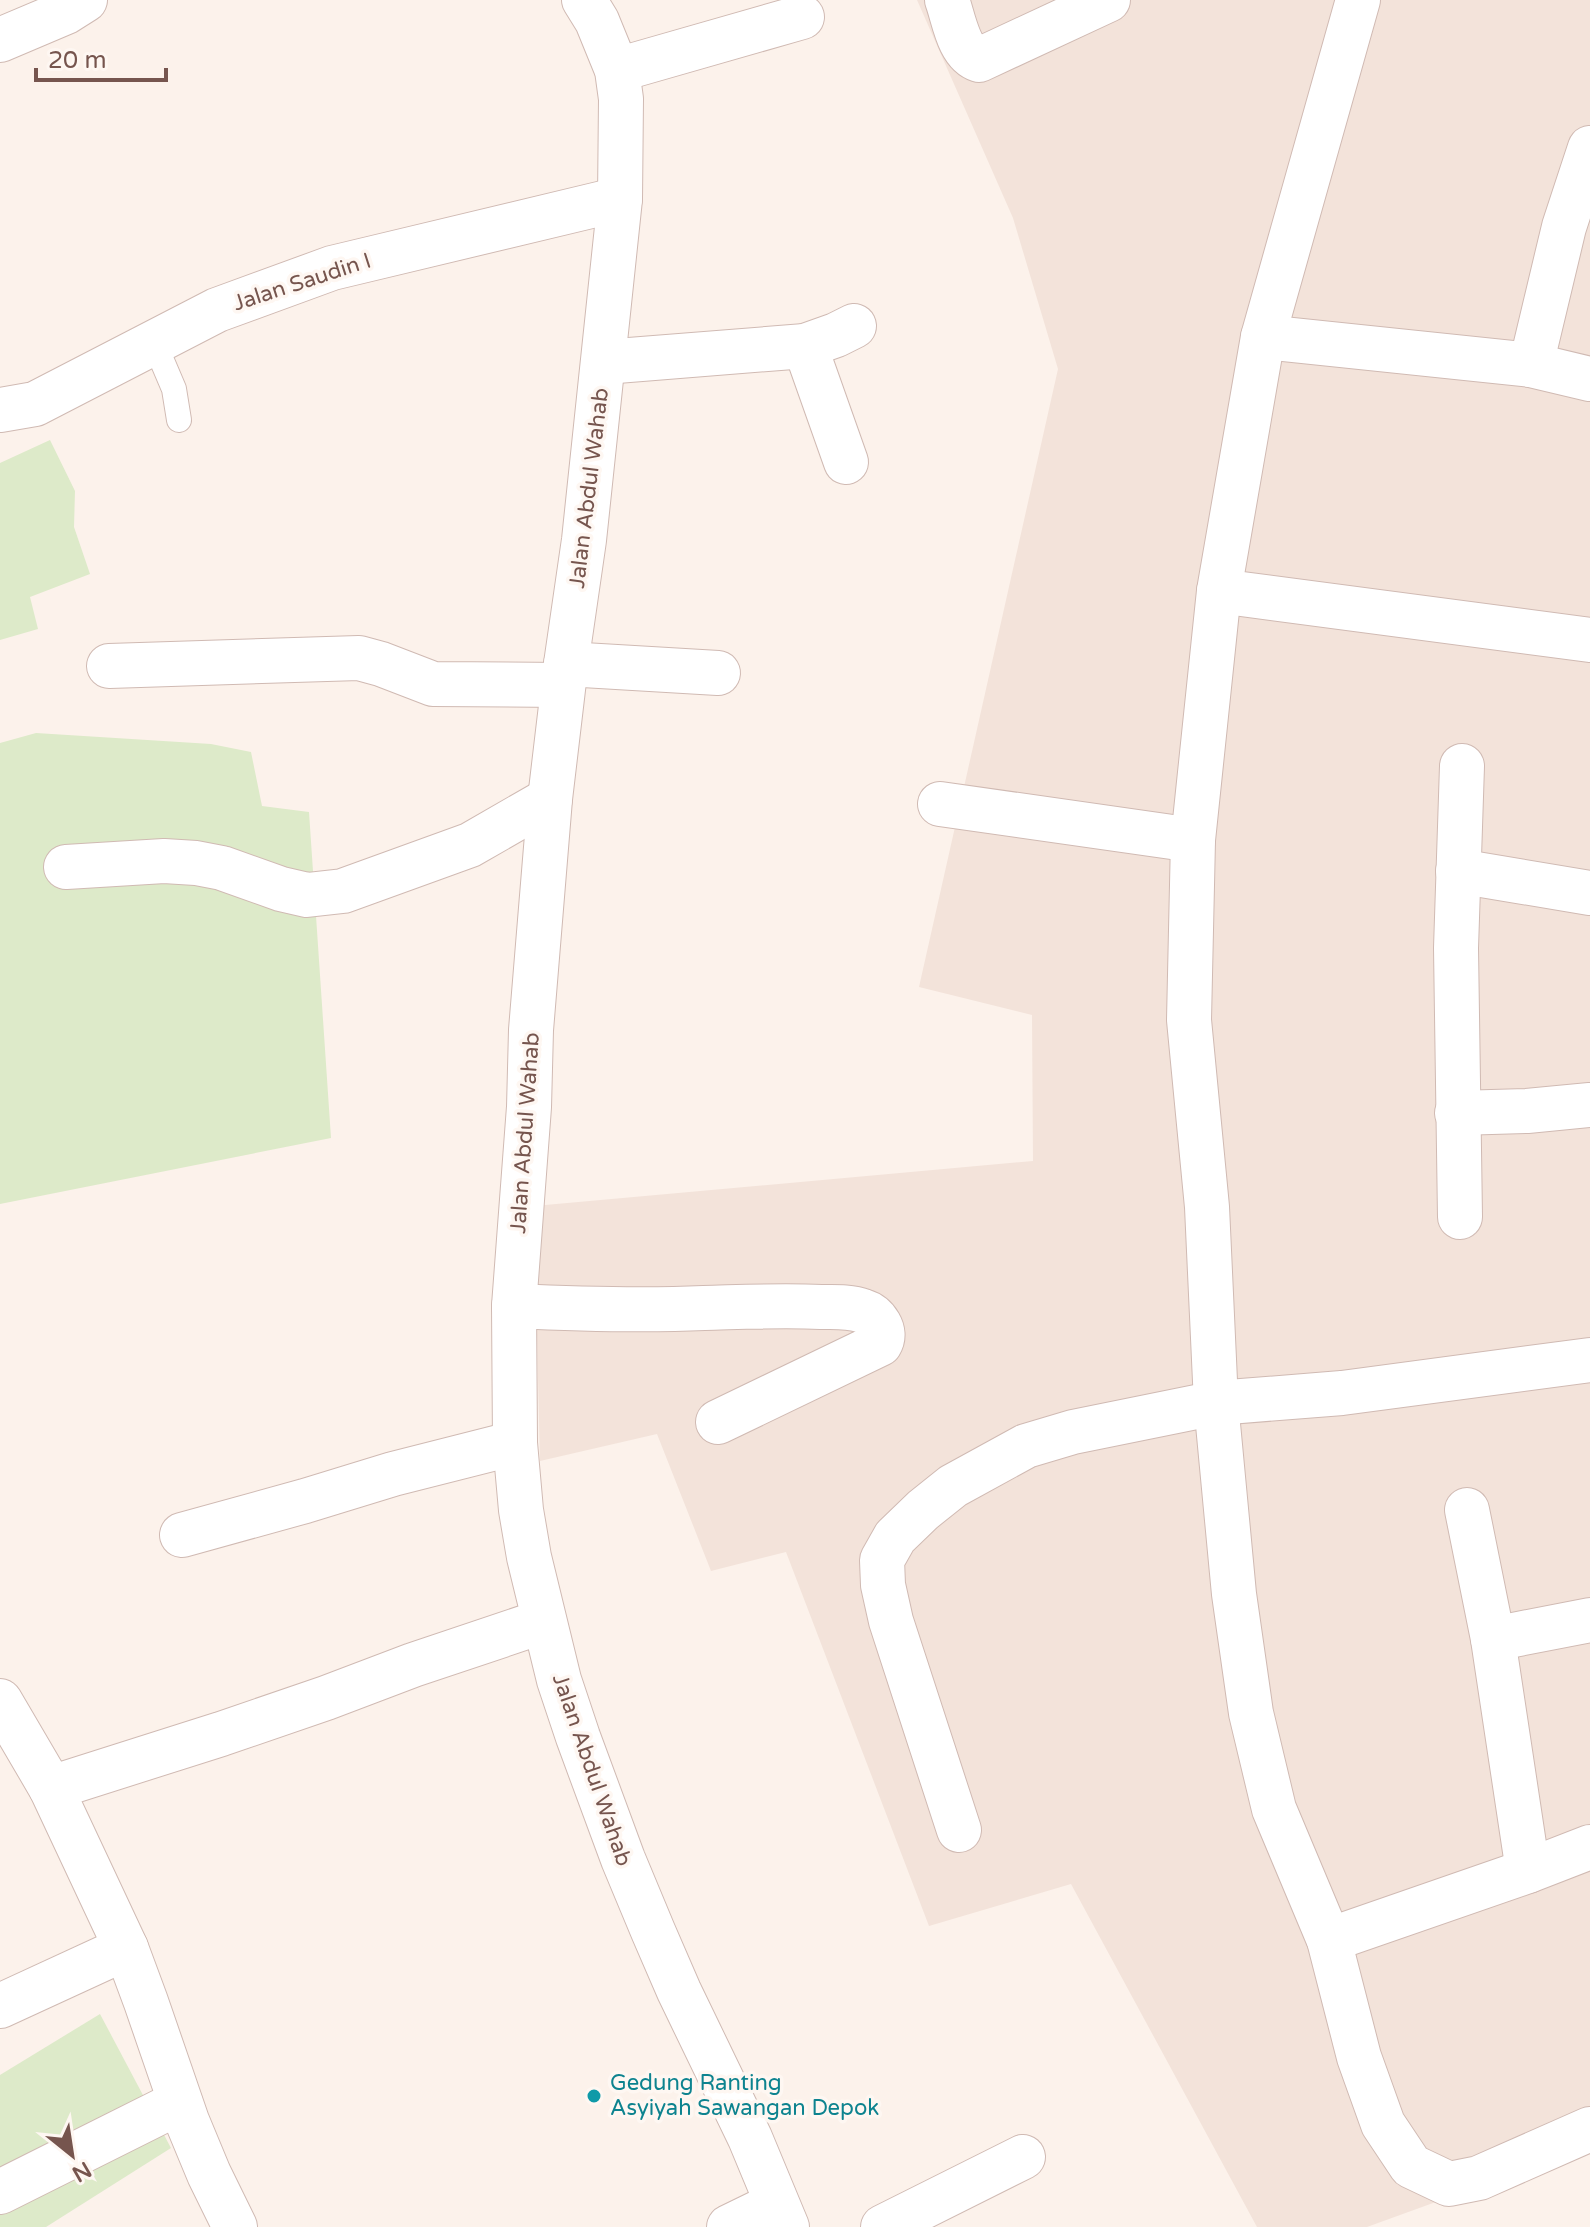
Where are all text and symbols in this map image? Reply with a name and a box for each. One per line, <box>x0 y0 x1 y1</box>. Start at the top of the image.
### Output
scale bar <box>36 32 166 82</box>
text: 20 m <box>48 46 106 75</box>
street label: Jalan Saudin I <box>230 247 374 317</box>
street label: Jalan Abdul Wahab <box>564 386 614 590</box>
street label: Jalan Abdul Wahab <box>505 1032 545 1234</box>
street label: Jalan Abdul Wahab <box>547 1670 637 1870</box>
place label: Gedung Ranting Asyiyah Sawangan Depok <box>610 2070 879 2121</box>
marker: Gedung Ranting Asyiyah Sawangan Depok <box>585 2087 603 2105</box>
north arrow <box>32 2115 112 2195</box>
text: N <box>67 2156 96 2187</box>

